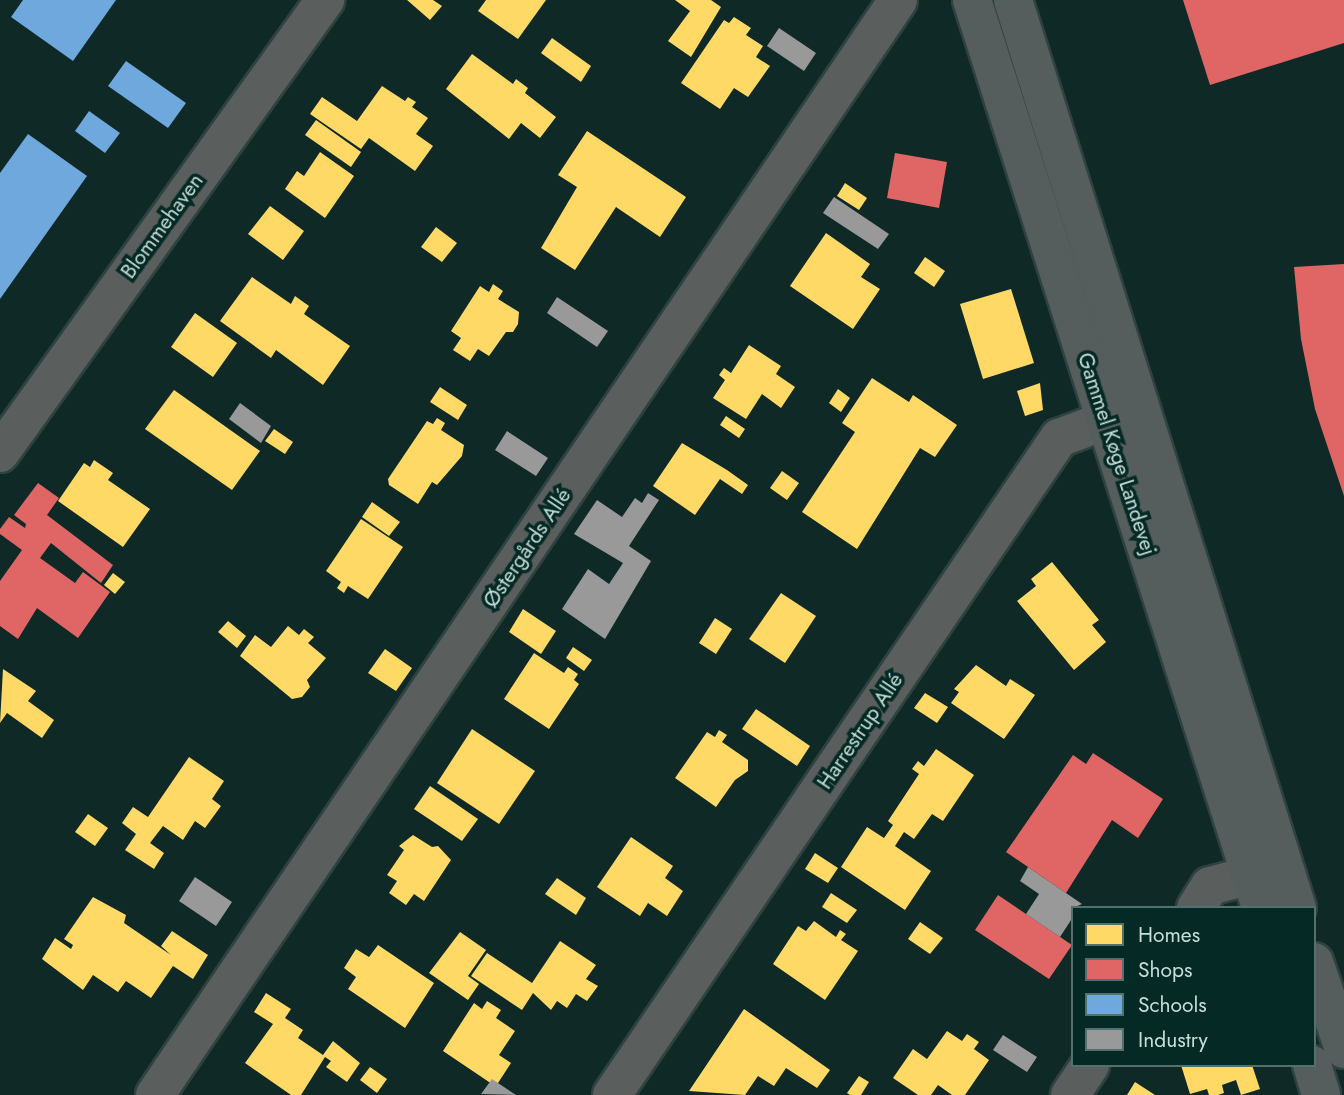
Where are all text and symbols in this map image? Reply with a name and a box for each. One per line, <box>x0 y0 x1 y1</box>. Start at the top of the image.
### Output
street label: Blommehaven <box>116 169 208 283</box>
street label: Gammel Køge Landevej <box>1072 350 1162 558</box>
street label: Østergårds Allé <box>478 484 576 612</box>
street label: Harrestrup Allé <box>812 668 908 794</box>
legend <box>1071 906 1316 1067</box>
text: Homes <box>1138 920 1200 950</box>
text: Shops <box>1138 955 1192 985</box>
text: Schools <box>1138 990 1207 1020</box>
text: Industry <box>1138 1025 1208 1055</box>

